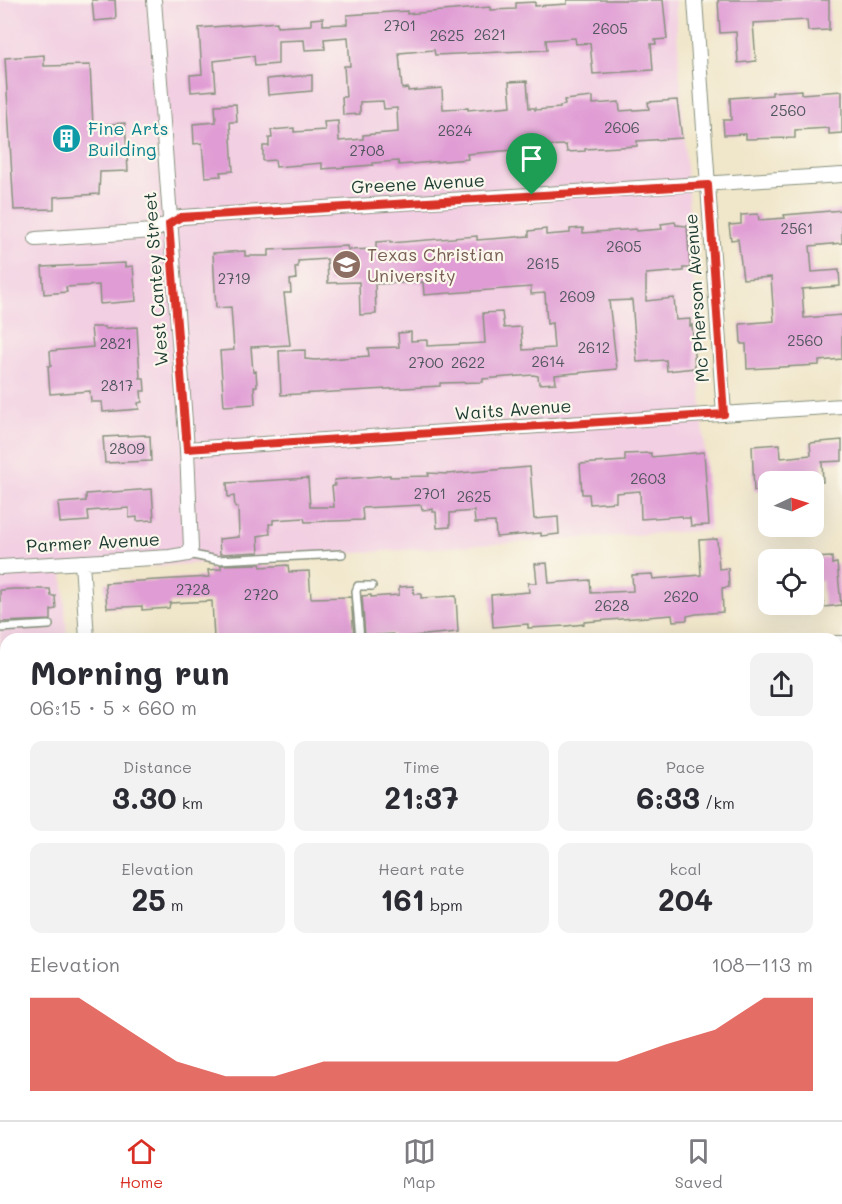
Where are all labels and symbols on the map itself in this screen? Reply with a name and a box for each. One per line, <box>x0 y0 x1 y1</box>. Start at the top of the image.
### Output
house number: 2701 <box>384 15 416 35</box>
house number: 2605 <box>592 18 628 38</box>
house number: 2621 <box>474 24 506 44</box>
house number: 2625 <box>430 25 464 45</box>
house number: 2560 <box>770 100 806 120</box>
place label: Fine Arts Building <box>88 116 169 161</box>
house number: 2606 <box>604 117 640 137</box>
house number: 2624 <box>438 120 472 140</box>
building icon: Fine Arts Building <box>51 123 83 155</box>
pin <box>506 133 557 195</box>
house number: 2708 <box>349 140 385 160</box>
street label: Greene Avenue <box>351 168 485 198</box>
street label: West Cantey Street <box>137 191 173 367</box>
street label: Mc Pherson Avenue <box>678 213 714 383</box>
house number: 2561 <box>781 218 813 238</box>
house number: 2605 <box>606 236 642 256</box>
place label: Texas Christian University <box>367 242 504 287</box>
school or university icon: Texas Christian University <box>330 249 362 281</box>
house number: 2615 <box>527 253 559 273</box>
house number: 2719 <box>218 268 250 288</box>
house number: 2609 <box>559 286 595 306</box>
house number: 2560 <box>787 330 823 350</box>
house number: 2821 <box>100 333 132 353</box>
house number: 2612 <box>578 337 610 357</box>
house number: 2614 <box>532 351 565 371</box>
house number: 2700 <box>408 352 444 372</box>
house number: 2622 <box>451 352 485 372</box>
house number: 2817 <box>101 375 133 395</box>
street label: Waits Avenue <box>454 393 572 425</box>
house number: 2809 <box>109 438 145 458</box>
house number: 2603 <box>630 468 666 488</box>
north arrow <box>758 471 824 537</box>
house number: 2701 <box>414 483 446 503</box>
house number: 2625 <box>457 486 491 506</box>
street label: Parmer Avenue <box>26 527 160 557</box>
house number: 2728 <box>176 579 210 599</box>
house number: 2720 <box>244 584 278 604</box>
house number: 2620 <box>663 586 699 606</box>
house number: 2628 <box>595 595 629 615</box>

